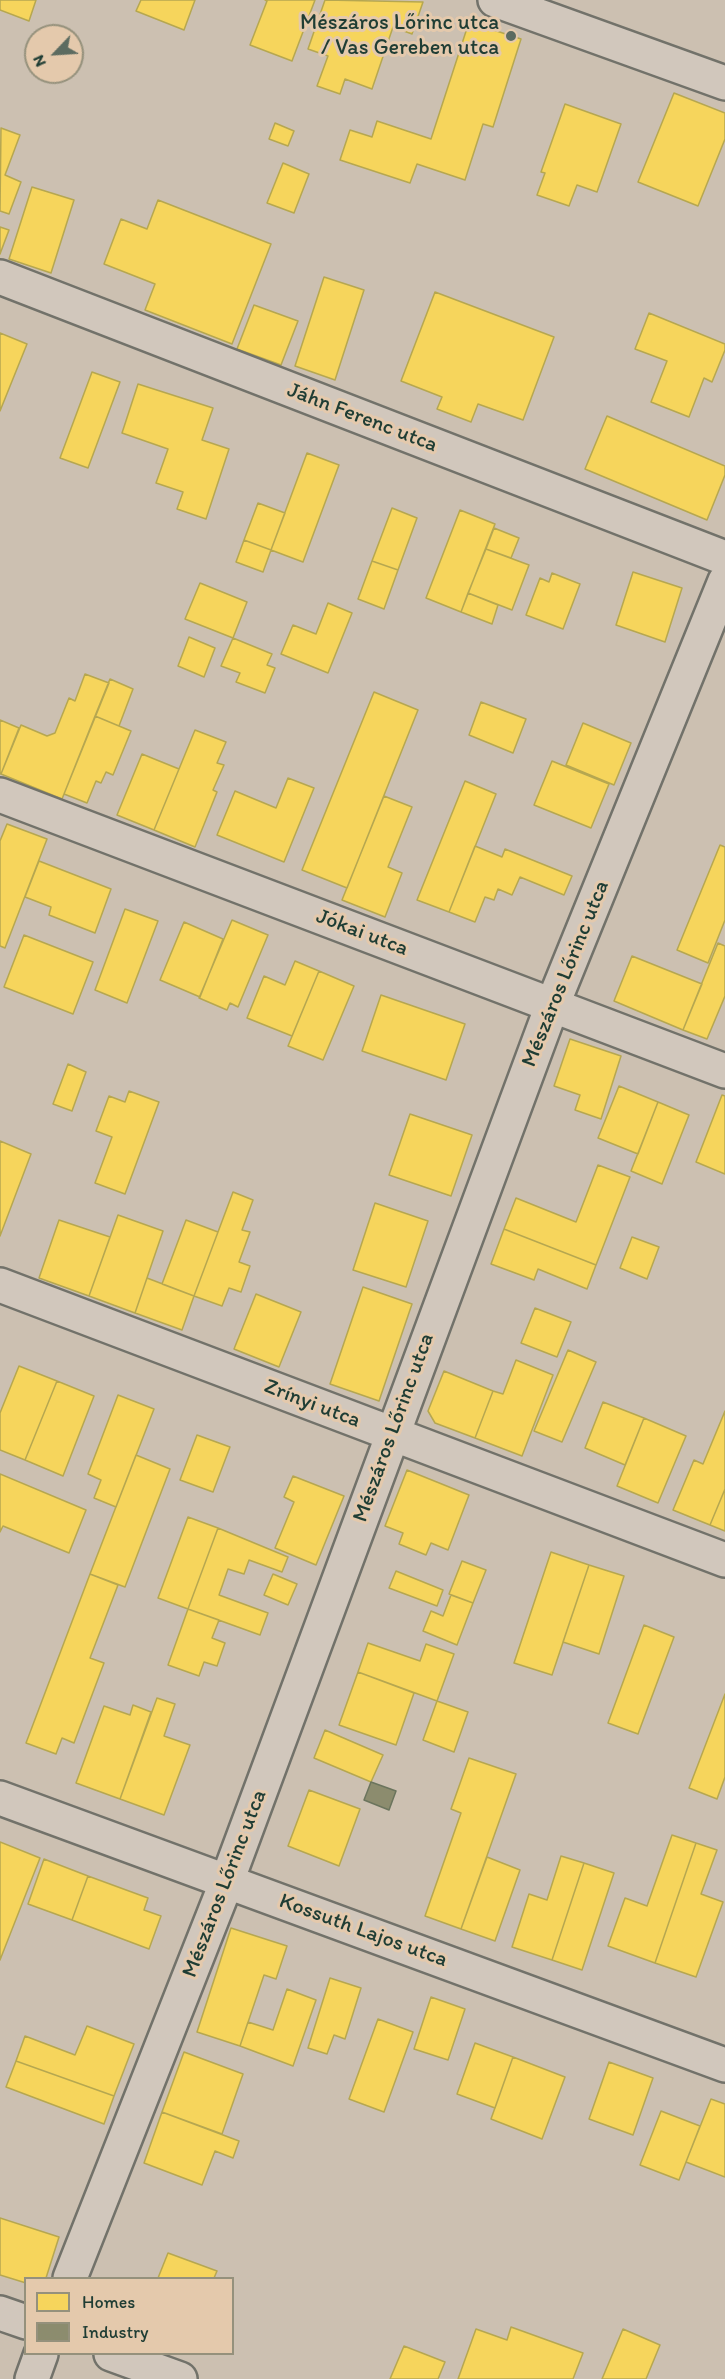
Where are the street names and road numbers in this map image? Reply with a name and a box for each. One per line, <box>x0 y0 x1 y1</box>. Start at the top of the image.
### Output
street label: Jáhn Ferenc utca <box>283 377 441 459</box>
street label: Mészáros Lőrinc utca <box>517 877 615 1071</box>
street label: Jókai utca <box>312 903 412 963</box>
street label: Mészáros Lőrinc utca <box>348 1330 440 1526</box>
street label: Zrínyi utca <box>260 1374 364 1434</box>
street label: Mészáros Lőrinc utca <box>177 1786 273 1982</box>
street label: Kossuth Lajos utca <box>275 1888 451 1974</box>

